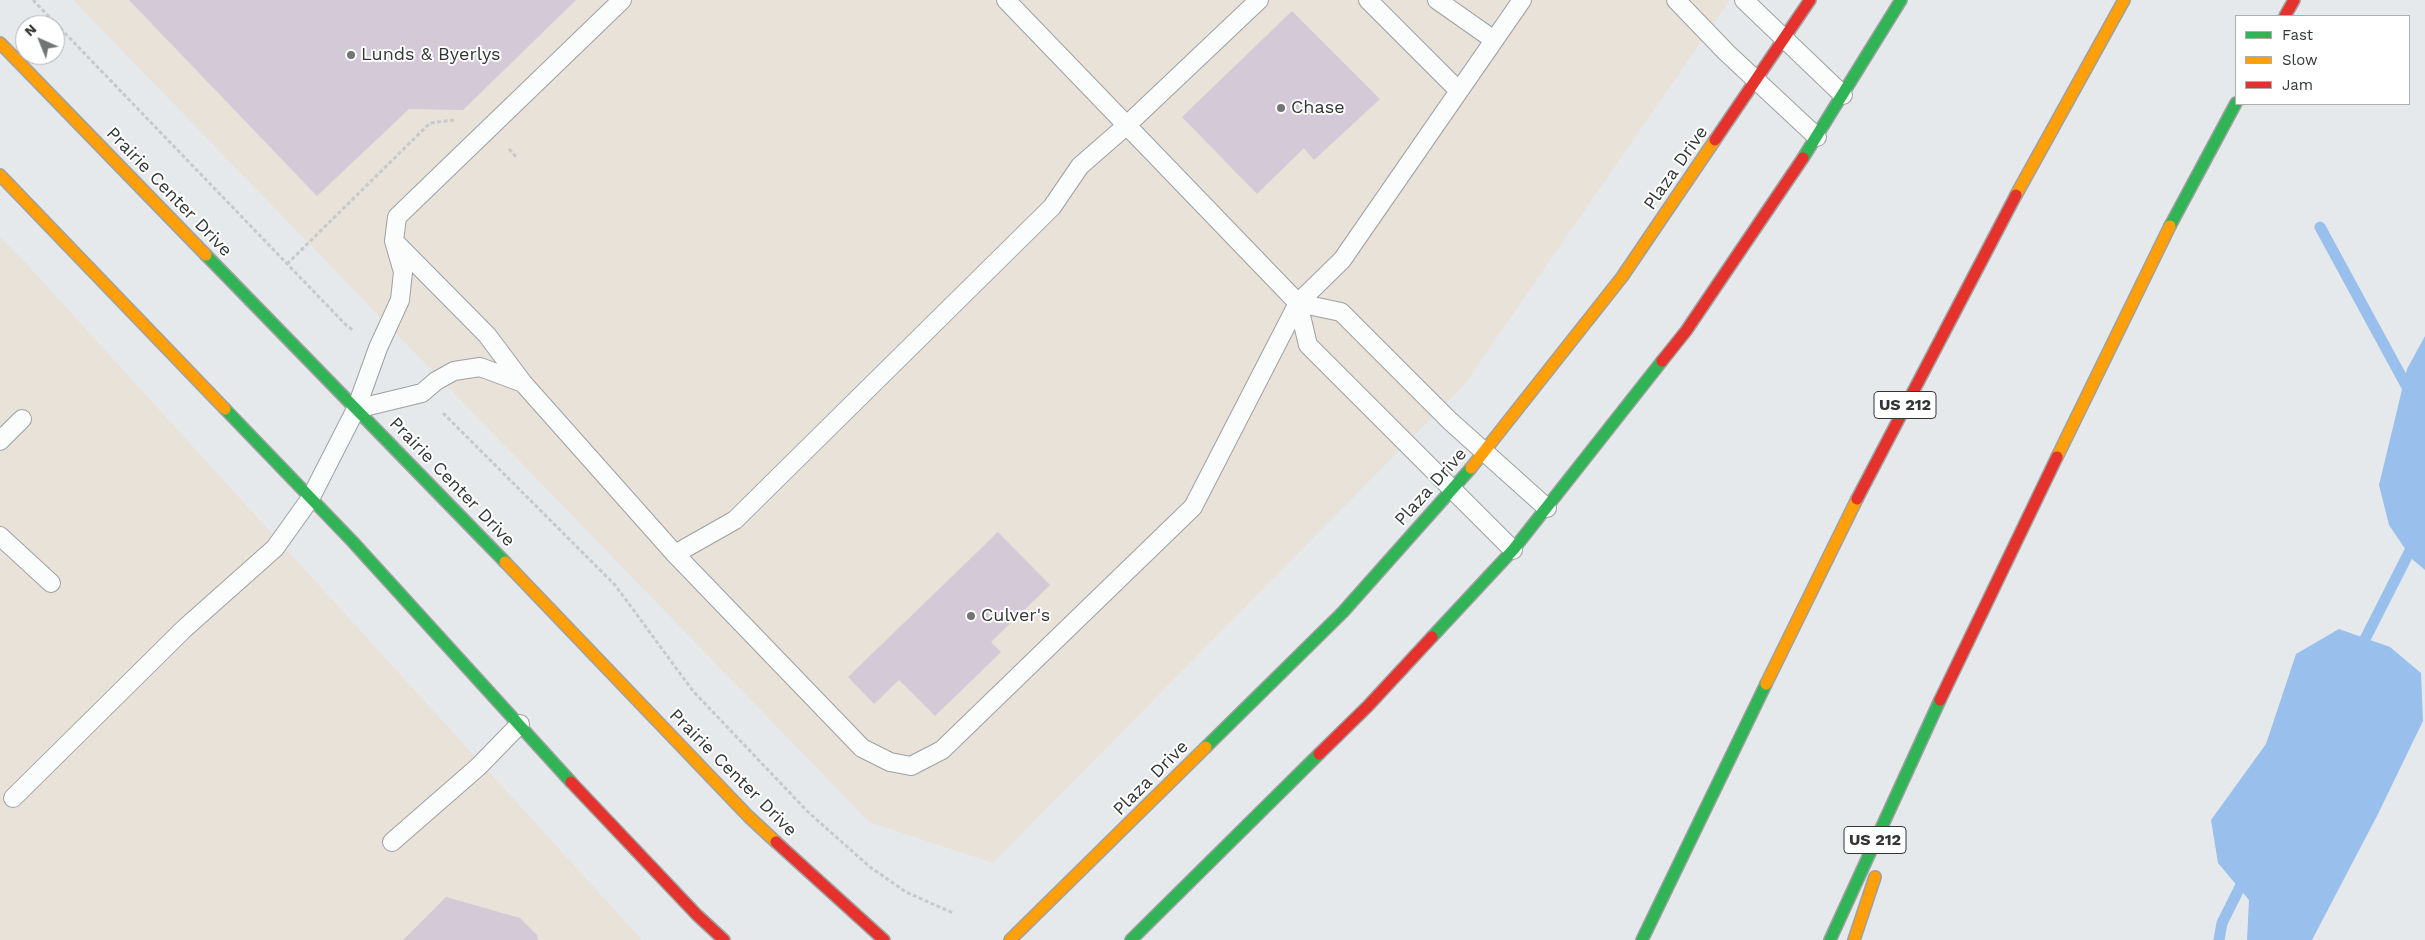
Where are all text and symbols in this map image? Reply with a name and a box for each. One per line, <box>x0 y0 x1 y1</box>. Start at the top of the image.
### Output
north arrow <box>15 15 65 65</box>
legend <box>2235 15 2410 105</box>
text: N <box>21 21 40 39</box>
text: Fast <box>2282 26 2313 44</box>
place label: Lunds & Byerlys <box>361 44 500 66</box>
marker: Lunds & Byerlys <box>345 49 357 61</box>
text: Slow <box>2282 51 2318 69</box>
text: Jam <box>2282 76 2313 94</box>
place label: Chase <box>1291 97 1345 119</box>
marker: Chase <box>1275 102 1287 114</box>
street label: Plaza Drive <box>1639 122 1713 214</box>
street label: Prairie Center Drive <box>102 123 236 261</box>
road number: US 212 <box>1874 392 1936 418</box>
street label: Prairie Center Drive <box>385 413 519 551</box>
street label: Plaza Drive <box>1390 444 1472 530</box>
place label: Culver's <box>981 605 1050 627</box>
marker: Culver's <box>965 610 977 622</box>
street label: Prairie Center Drive <box>665 705 801 841</box>
street label: Plaza Drive <box>1109 736 1193 820</box>
road number: US 212 <box>1844 826 1906 854</box>

